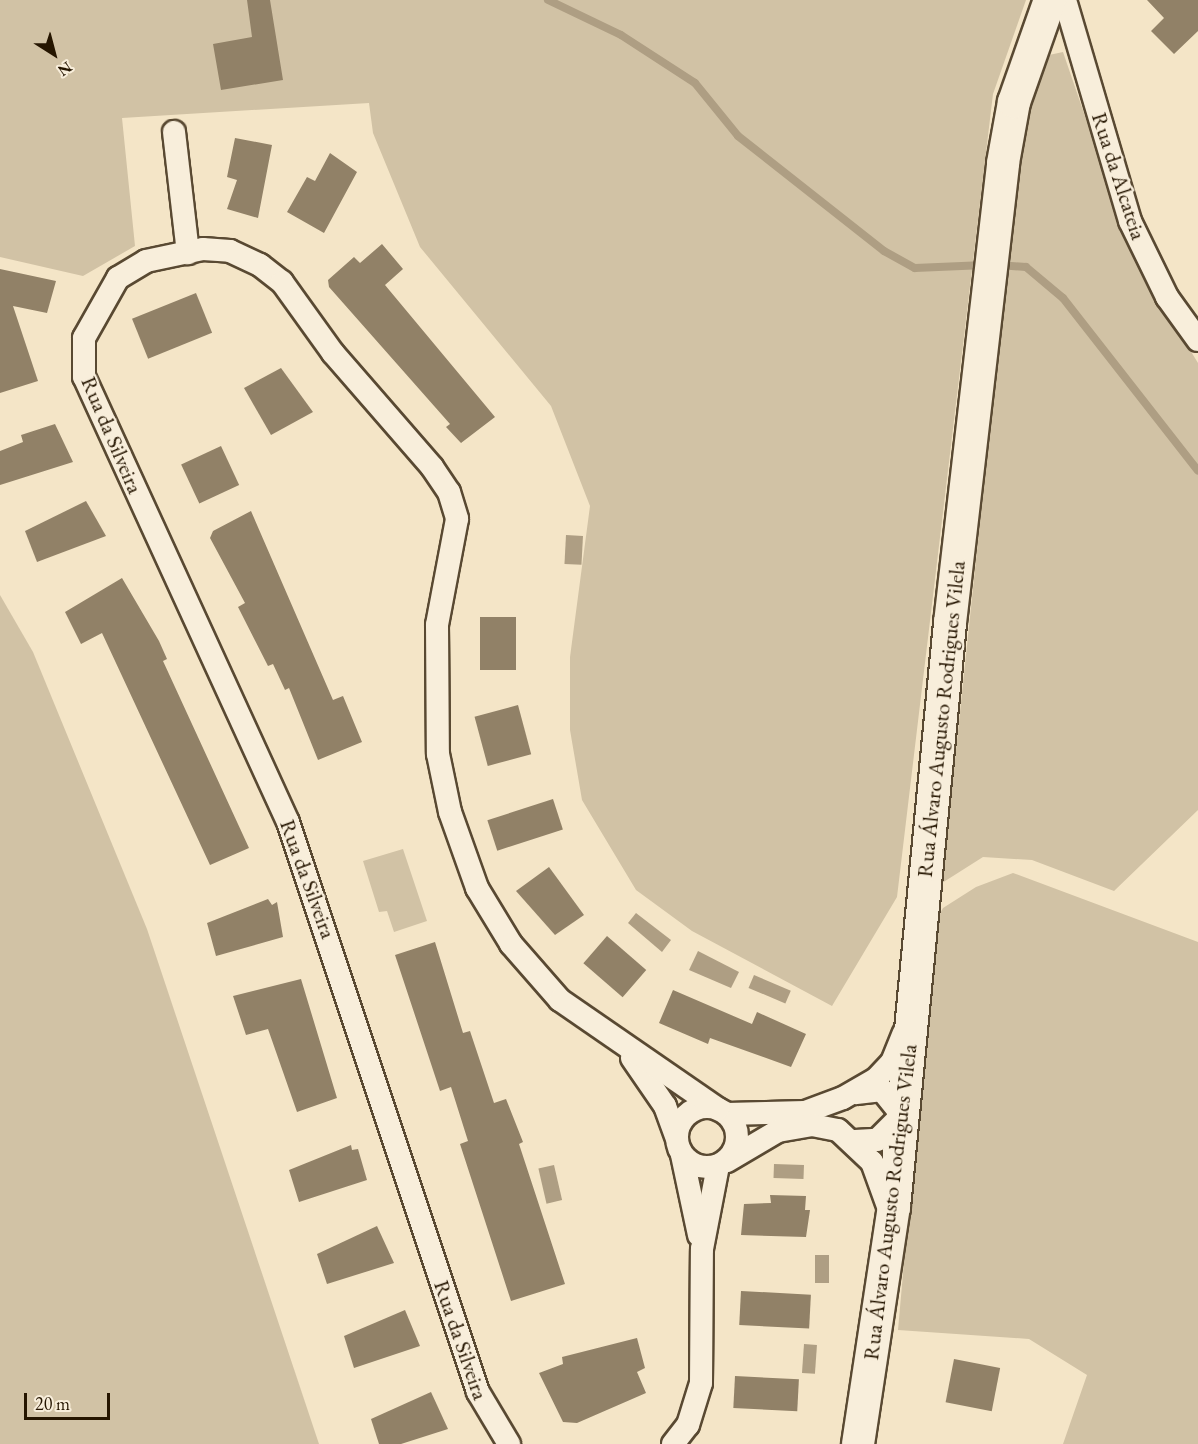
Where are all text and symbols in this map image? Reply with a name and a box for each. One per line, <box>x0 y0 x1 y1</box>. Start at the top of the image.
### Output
north arrow <box>24 24 84 84</box>
text: N <box>53 57 76 81</box>
street label: Rua da Alcateia <box>1086 109 1152 243</box>
street label: Rua da Silveira <box>75 372 149 498</box>
street label: Rua Álvaro Augusto Rodrigues Vilela <box>911 559 971 879</box>
street label: Rua da Silveira <box>274 816 342 942</box>
street label: Rua Álvaro Augusto Rodrigues Vilela <box>858 1042 922 1362</box>
street label: Rua da Silveira <box>428 1277 494 1403</box>
scale bar <box>27 1381 112 1419</box>
text: 20 m <box>35 1392 70 1415</box>

